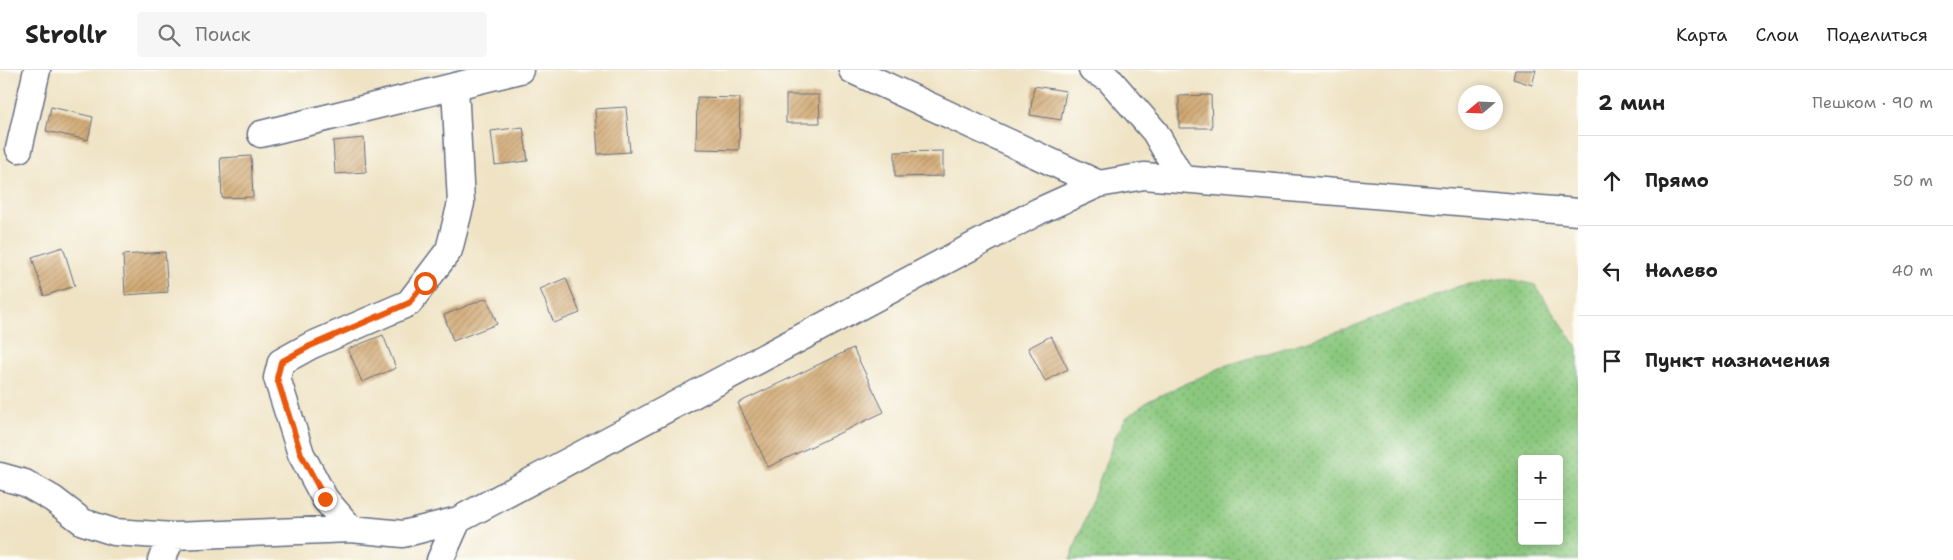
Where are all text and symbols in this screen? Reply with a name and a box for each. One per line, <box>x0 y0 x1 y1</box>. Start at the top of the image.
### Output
search box <box>137 12 487 57</box>
text: Strollr <box>25 19 107 51</box>
icon: search <box>155 21 183 49</box>
text: Поиск <box>195 22 251 47</box>
text: Карта <box>1676 23 1727 47</box>
text: Слои <box>1755 23 1799 47</box>
text: Поделиться <box>1827 23 1928 47</box>
north arrow <box>1458 85 1503 130</box>
text: 2 мин <box>1598 89 1665 117</box>
text: Пешком · 90 m <box>1812 92 1933 113</box>
icon: ahead <box>1598 167 1626 195</box>
text: Прямо <box>1645 168 1709 193</box>
text: 50 m <box>1893 170 1933 191</box>
icon: left <box>1598 257 1626 285</box>
text: Налево <box>1645 258 1718 283</box>
text: 40 m <box>1891 260 1933 281</box>
route start <box>414 272 437 295</box>
icon: arrive <box>1598 347 1626 375</box>
text: Пункт назначения <box>1645 348 1830 373</box>
map controls <box>1518 455 1563 545</box>
button: + <box>1518 455 1563 500</box>
route end <box>314 488 337 511</box>
button: − <box>1518 500 1563 545</box>

